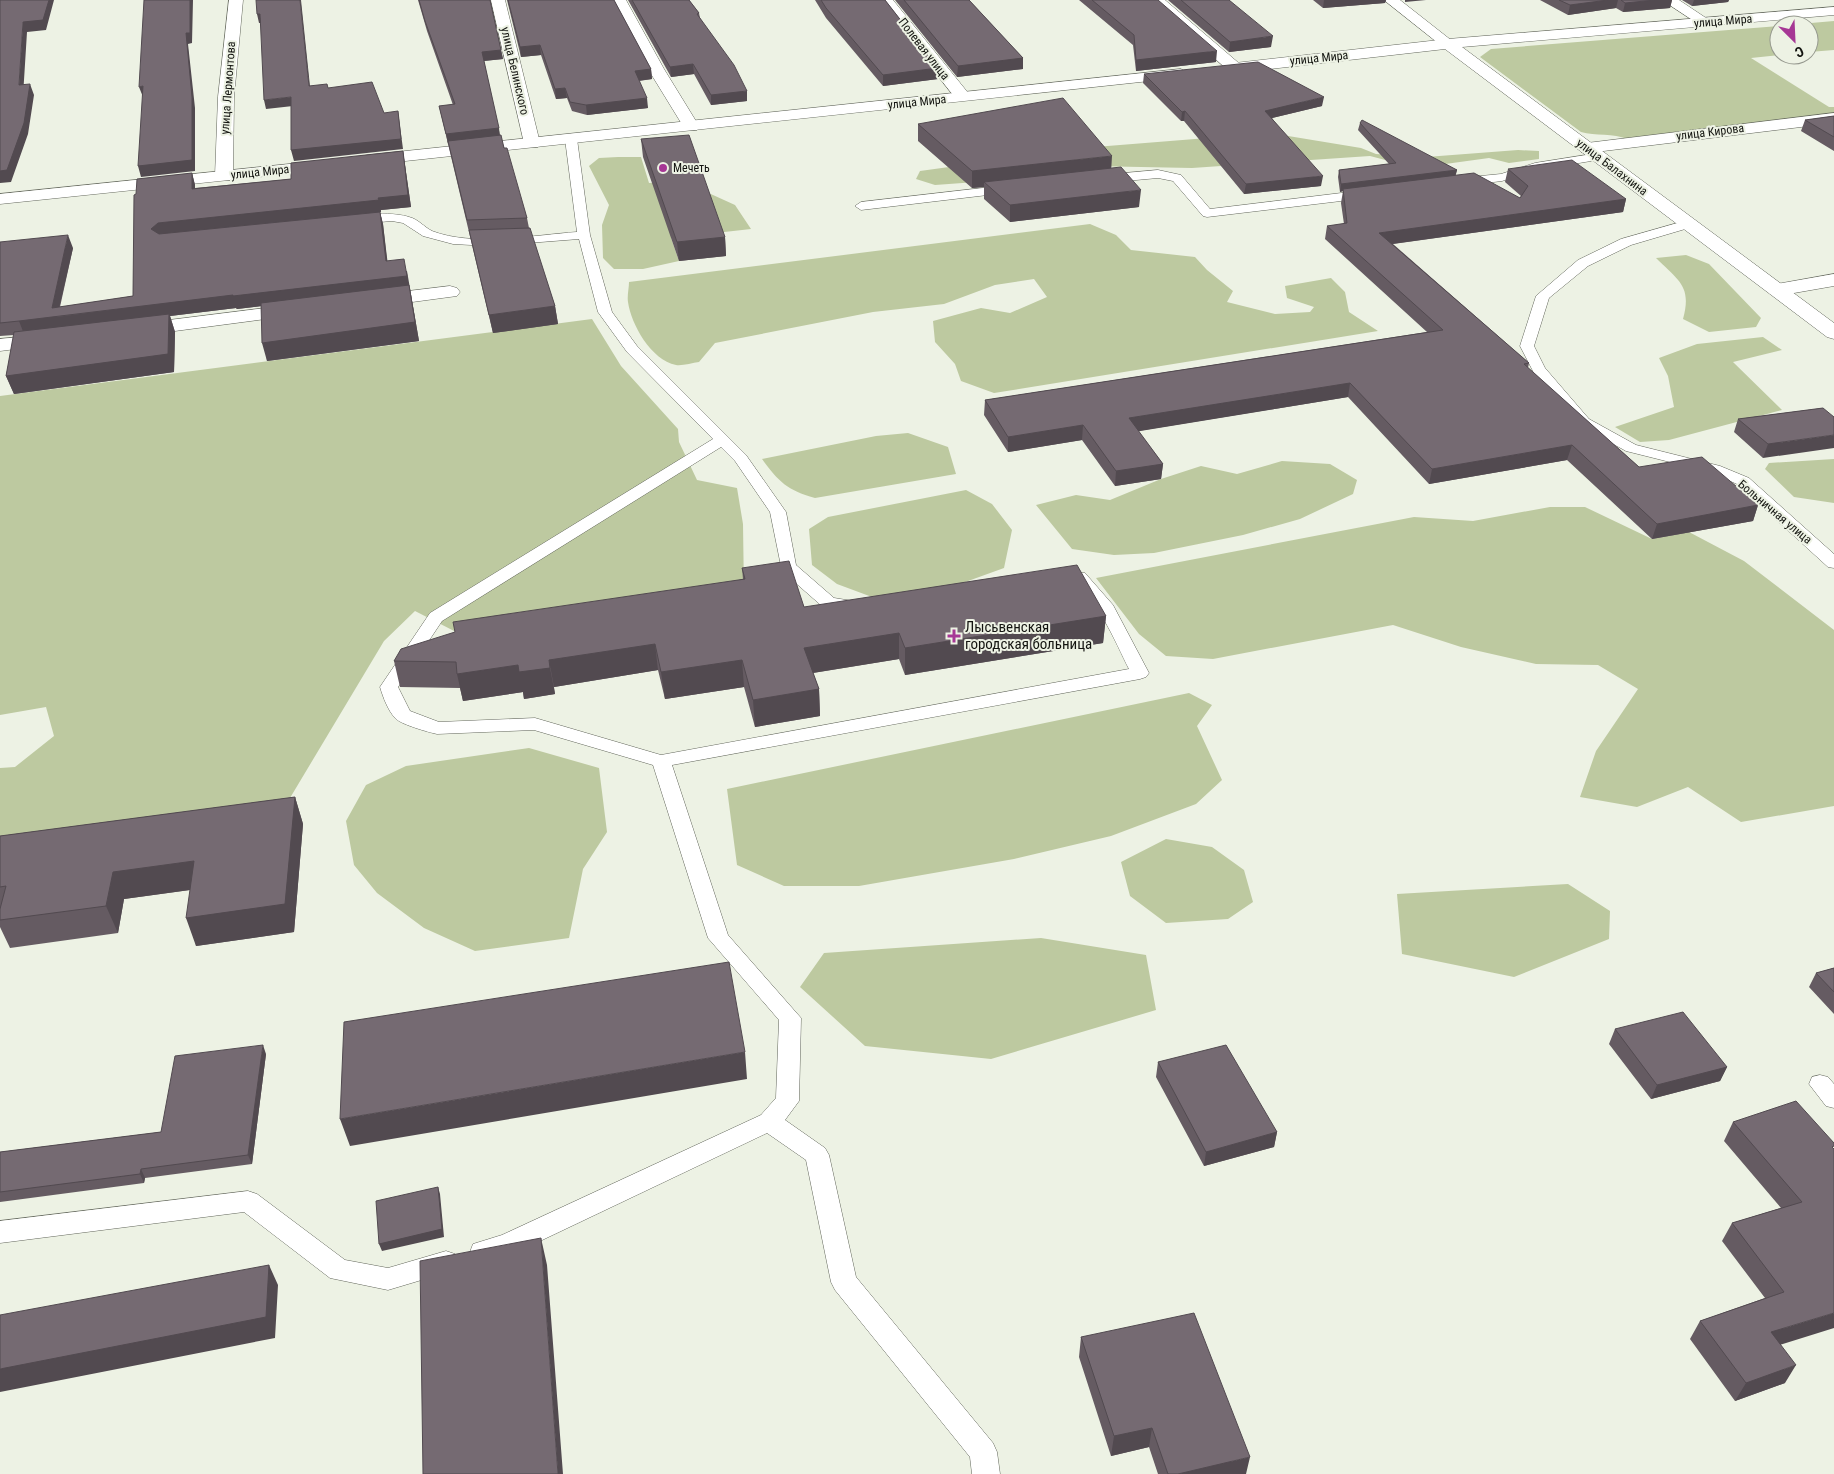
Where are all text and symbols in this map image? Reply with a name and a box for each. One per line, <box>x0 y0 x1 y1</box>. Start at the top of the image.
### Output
street label: улица Мира <box>1693 11 1753 31</box>
street label: Полевая улица <box>896 15 953 83</box>
north arrow <box>1769 15 1819 65</box>
street label: улица Белинского <box>498 26 532 116</box>
street label: улица Лермонтова <box>218 41 238 135</box>
text: С <box>1792 43 1806 61</box>
street label: улица Мира <box>1289 48 1349 68</box>
street label: улица Мира <box>887 92 947 112</box>
street label: улица Кирова <box>1675 121 1745 143</box>
street label: улица Балахнина <box>1574 136 1650 198</box>
place label: Мечеть <box>673 161 710 175</box>
street label: улица Мира <box>230 162 290 182</box>
marker: Мечеть <box>657 162 669 174</box>
street label: Больничная улица <box>1735 477 1815 547</box>
place label: Лысьвенская городская больница <box>965 618 1092 653</box>
marker: Лысьвенская городская больница <box>947 629 961 643</box>

